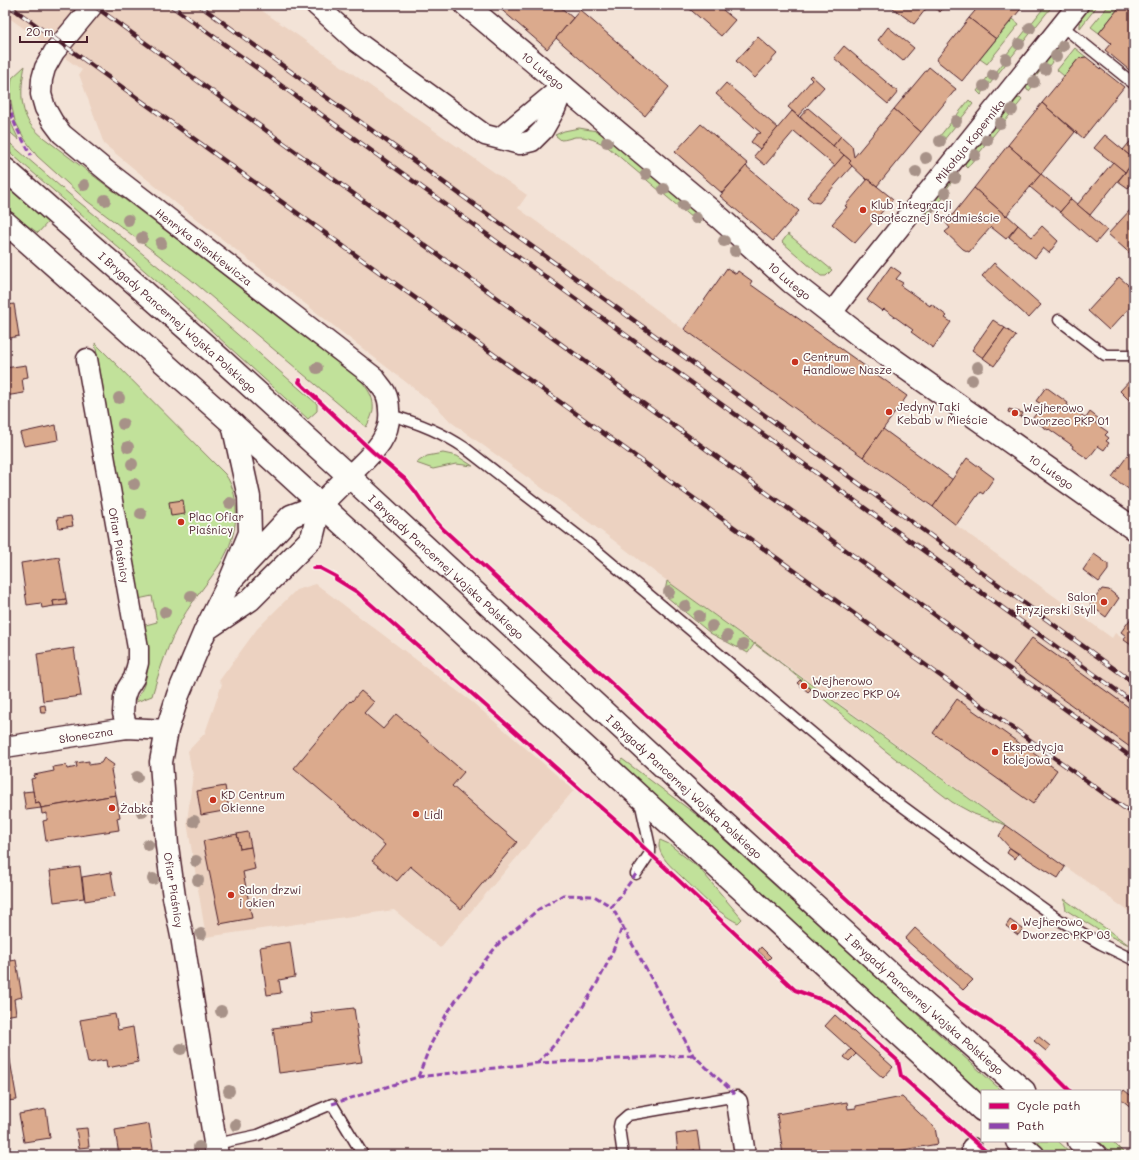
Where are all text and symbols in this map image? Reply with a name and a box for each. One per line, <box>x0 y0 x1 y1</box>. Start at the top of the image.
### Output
scale bar <box>20 18 87 44</box>
text: 20 m <box>26 23 54 39</box>
street label: 10 Lutego <box>519 48 568 93</box>
street label: Mikołaja Kopernika <box>931 95 1008 185</box>
place label: Klub Integracji Społecznej Śródmieście <box>871 197 1000 225</box>
street label: Henryka Sienkiewicza <box>153 204 256 288</box>
marker: Klub Integracji Społecznej Śródmieście <box>858 205 868 215</box>
street label: I Brygady Pancernej Wojska Polskiego <box>96 248 261 396</box>
street label: 10 Lutego <box>765 258 815 303</box>
place label: Centrum Handlowe Nasze <box>803 349 892 377</box>
marker: Centrum Handlowe Nasze <box>790 357 800 367</box>
place label: Jedyny Taki Kebab w Mieście <box>897 399 988 427</box>
place label: Wejherowo Dworzec PKP 01 <box>1023 400 1109 428</box>
marker: Jedyny Taki Kebab w Mieście <box>884 407 894 417</box>
marker: Wejherowo Dworzec PKP 01 <box>1010 408 1020 418</box>
street label: 10 Lutego <box>1026 450 1077 492</box>
street label: I Brygady Pancernej Wojska Polskiego <box>366 491 528 642</box>
street label: Ofiar Piaśnicy <box>106 506 134 584</box>
place label: Plac Ofiar Piaśnicy <box>189 509 244 537</box>
marker: Plac Ofiar Piaśnicy <box>176 517 186 527</box>
place label: Salon Fryzjerski Styll <box>1016 589 1096 617</box>
marker: Salon Fryzjerski Styll <box>1099 597 1109 607</box>
place label: Wejherowo Dworzec PKP 04 <box>812 673 900 701</box>
marker: Wejherowo Dworzec PKP 04 <box>799 681 809 691</box>
street label: I Brygady Pancernej Wojska Polskiego <box>604 711 766 862</box>
street label: Słoneczna <box>58 723 114 746</box>
place label: Ekspedycja kolejowa <box>1003 739 1064 767</box>
marker: Ekspedycja kolejowa <box>990 747 1000 757</box>
place label: KD Centrum Okienne <box>221 787 285 815</box>
marker: KD Centrum Okienne <box>208 795 218 805</box>
place label: Żabka <box>120 801 154 816</box>
marker: Żabka <box>107 803 117 813</box>
place label: Lidl <box>424 807 443 822</box>
marker: Lidl <box>411 809 421 819</box>
street label: Ofiar Piaśnicy <box>161 851 187 929</box>
place label: Salon drzwi i okien <box>239 882 301 910</box>
marker: Salon drzwi i okien <box>226 890 236 900</box>
place label: Wejherowo Dworzec PKP 03 <box>1022 914 1110 942</box>
marker: Wejherowo Dworzec PKP 03 <box>1009 922 1019 932</box>
street label: I Brygady Pancernej Wojska Polskiego <box>843 929 1007 1078</box>
legend <box>981 1090 1121 1142</box>
text: Cycle path <box>1017 1097 1080 1113</box>
text: Path <box>1017 1117 1044 1133</box>

